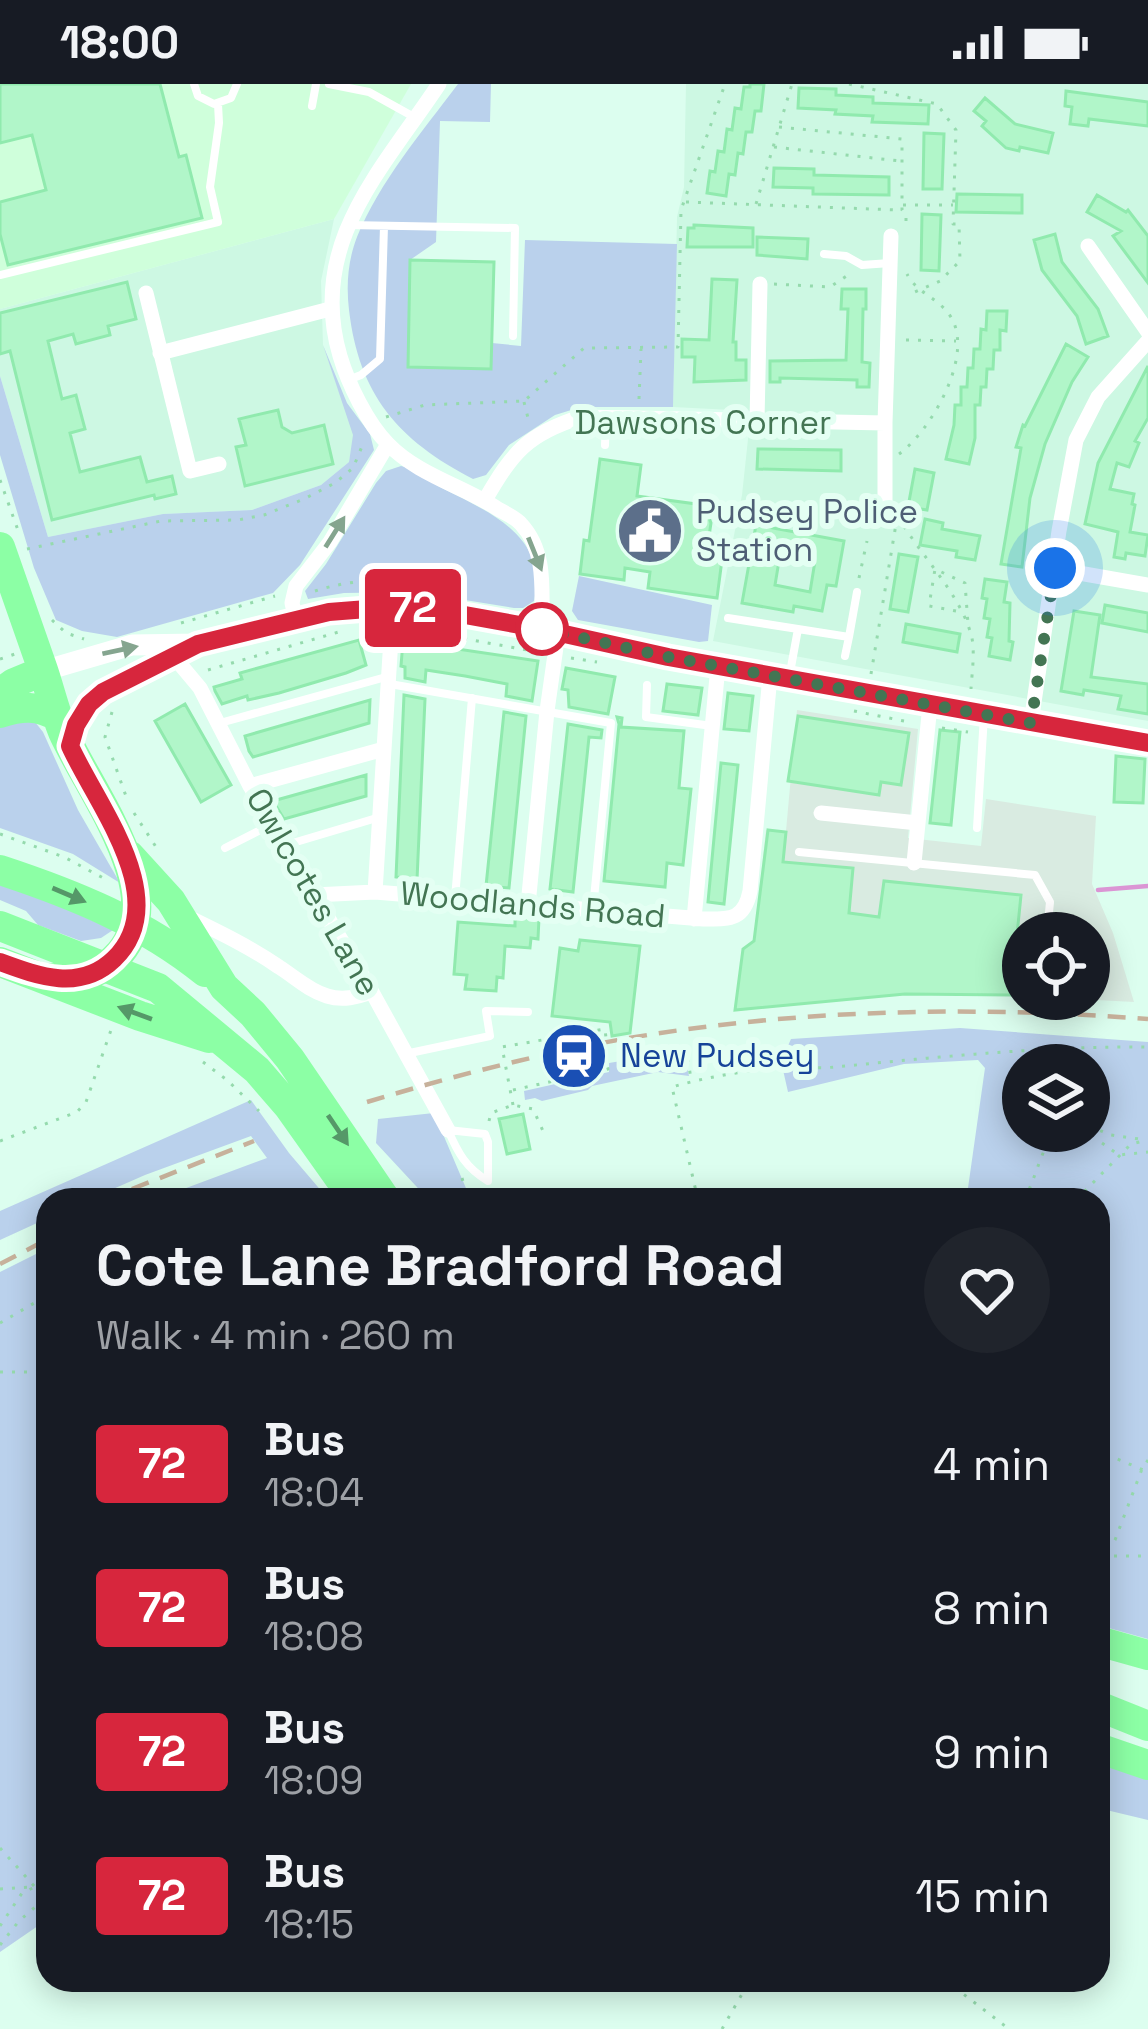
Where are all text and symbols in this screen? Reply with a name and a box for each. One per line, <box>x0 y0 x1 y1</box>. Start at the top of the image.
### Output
text: 18:00 <box>60 14 179 71</box>
street label: Dawsons Corner <box>575 402 831 444</box>
place label: Pudsey Police Station <box>696 491 918 571</box>
public building icon: Pudsey Police Station <box>615 496 685 566</box>
one-way arrow <box>324 515 345 549</box>
one-way arrow <box>526 536 545 572</box>
your location <box>1025 538 1085 598</box>
line badge: 72 <box>359 569 467 647</box>
text: 72 <box>389 581 437 634</box>
unlabelled marker <box>517 604 567 654</box>
one-way arrow <box>101 639 139 658</box>
street label: Owlcotes Lane <box>237 781 389 1003</box>
street label: Woodlands Road <box>399 872 667 938</box>
one-way arrow <box>51 885 86 905</box>
map controls <box>1002 912 1110 1152</box>
button: locate <box>1002 912 1110 1020</box>
one-way arrow <box>116 1003 152 1021</box>
station icon: New Pudsey <box>539 1021 609 1091</box>
place label: New Pudsey <box>620 1035 814 1077</box>
button: layers <box>1002 1044 1110 1152</box>
one-way arrow <box>326 1113 349 1146</box>
button: heart <box>924 1227 1050 1353</box>
text: Cote Lane Bradford Road <box>96 1229 785 1302</box>
text: Walk · 4 min · 260 m <box>96 1311 455 1360</box>
text: Bus <box>264 1411 345 1468</box>
text: 4 min <box>933 1436 1050 1493</box>
text: 72 <box>138 1437 186 1490</box>
text: 18:04 <box>264 1468 364 1517</box>
text: Bus <box>264 1555 345 1612</box>
text: 8 min <box>933 1580 1050 1637</box>
text: 72 <box>138 1581 186 1634</box>
text: 18:08 <box>264 1612 364 1661</box>
text: Bus <box>264 1699 345 1756</box>
text: 9 min <box>934 1724 1050 1781</box>
text: 72 <box>138 1725 186 1778</box>
text: 18:09 <box>264 1756 363 1805</box>
text: Bus <box>264 1843 345 1900</box>
text: 15 min <box>915 1868 1050 1925</box>
text: 72 <box>138 1869 186 1922</box>
text: 18:15 <box>264 1900 354 1949</box>

